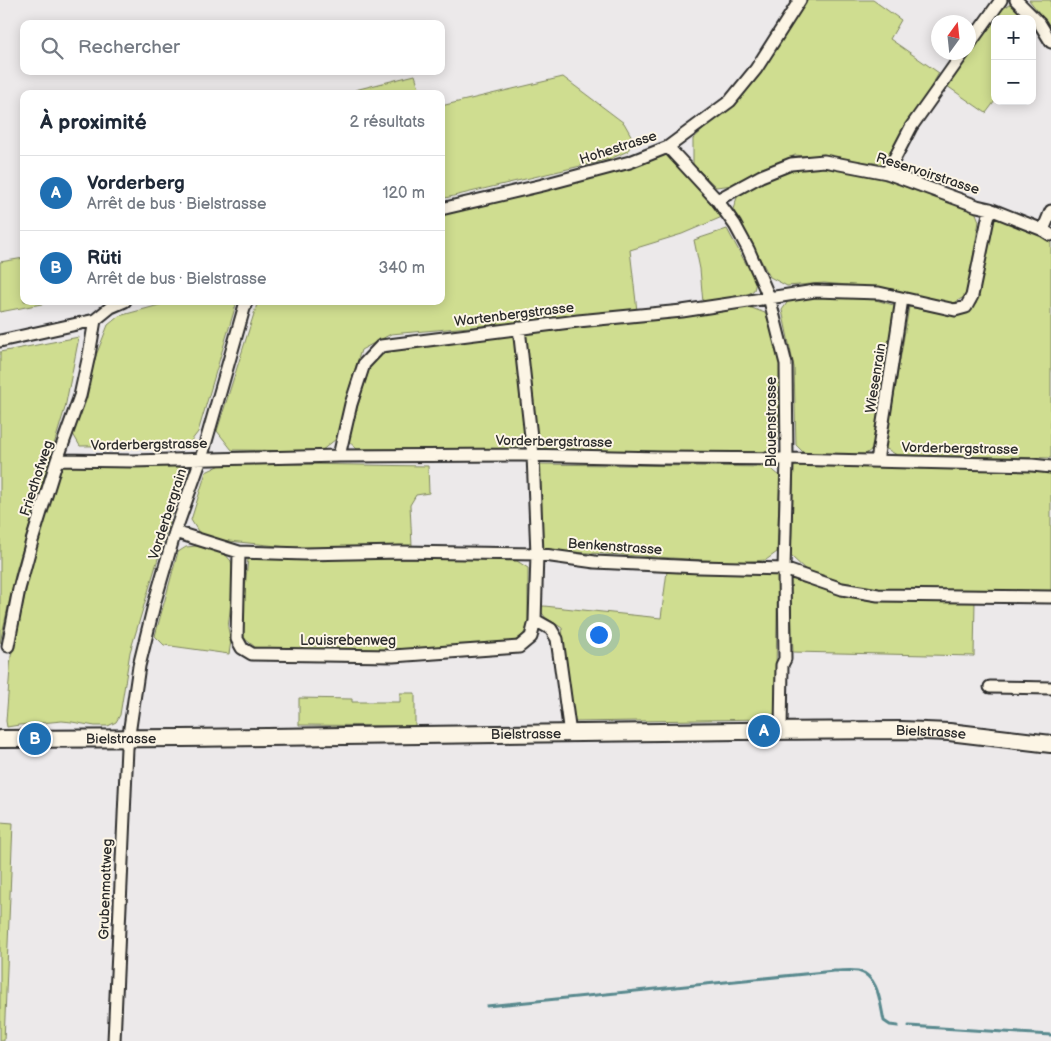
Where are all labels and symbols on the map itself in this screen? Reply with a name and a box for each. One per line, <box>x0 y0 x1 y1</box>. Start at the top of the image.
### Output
north arrow <box>931 15 976 60</box>
street label: Hohestrasse <box>577 127 659 168</box>
street label: Reservoirstrasse <box>874 149 982 198</box>
street label: Wartenbergstrasse <box>453 299 575 330</box>
street label: Wiesenrain <box>862 342 889 414</box>
street label: Blauenstrasse <box>763 377 780 467</box>
street label: Vorderbergstrasse <box>495 432 613 451</box>
street label: Vorderbergstrasse <box>90 435 208 454</box>
street label: Friedhofweg <box>16 438 57 518</box>
street label: Vorderbergstrasse <box>901 439 1019 458</box>
street label: Vorderbergrain <box>145 466 190 562</box>
street label: Benkenstrasse <box>567 535 663 558</box>
your location <box>586 622 612 648</box>
street label: Louisrebenweg <box>300 632 396 649</box>
pin: A <box>748 712 780 750</box>
pin: B <box>19 720 51 758</box>
street label: Bielstrasse <box>896 722 967 743</box>
street label: Bielstrasse <box>491 725 561 743</box>
street label: Bielstrasse <box>86 730 156 748</box>
street label: Grubenmattweg <box>95 838 116 940</box>

